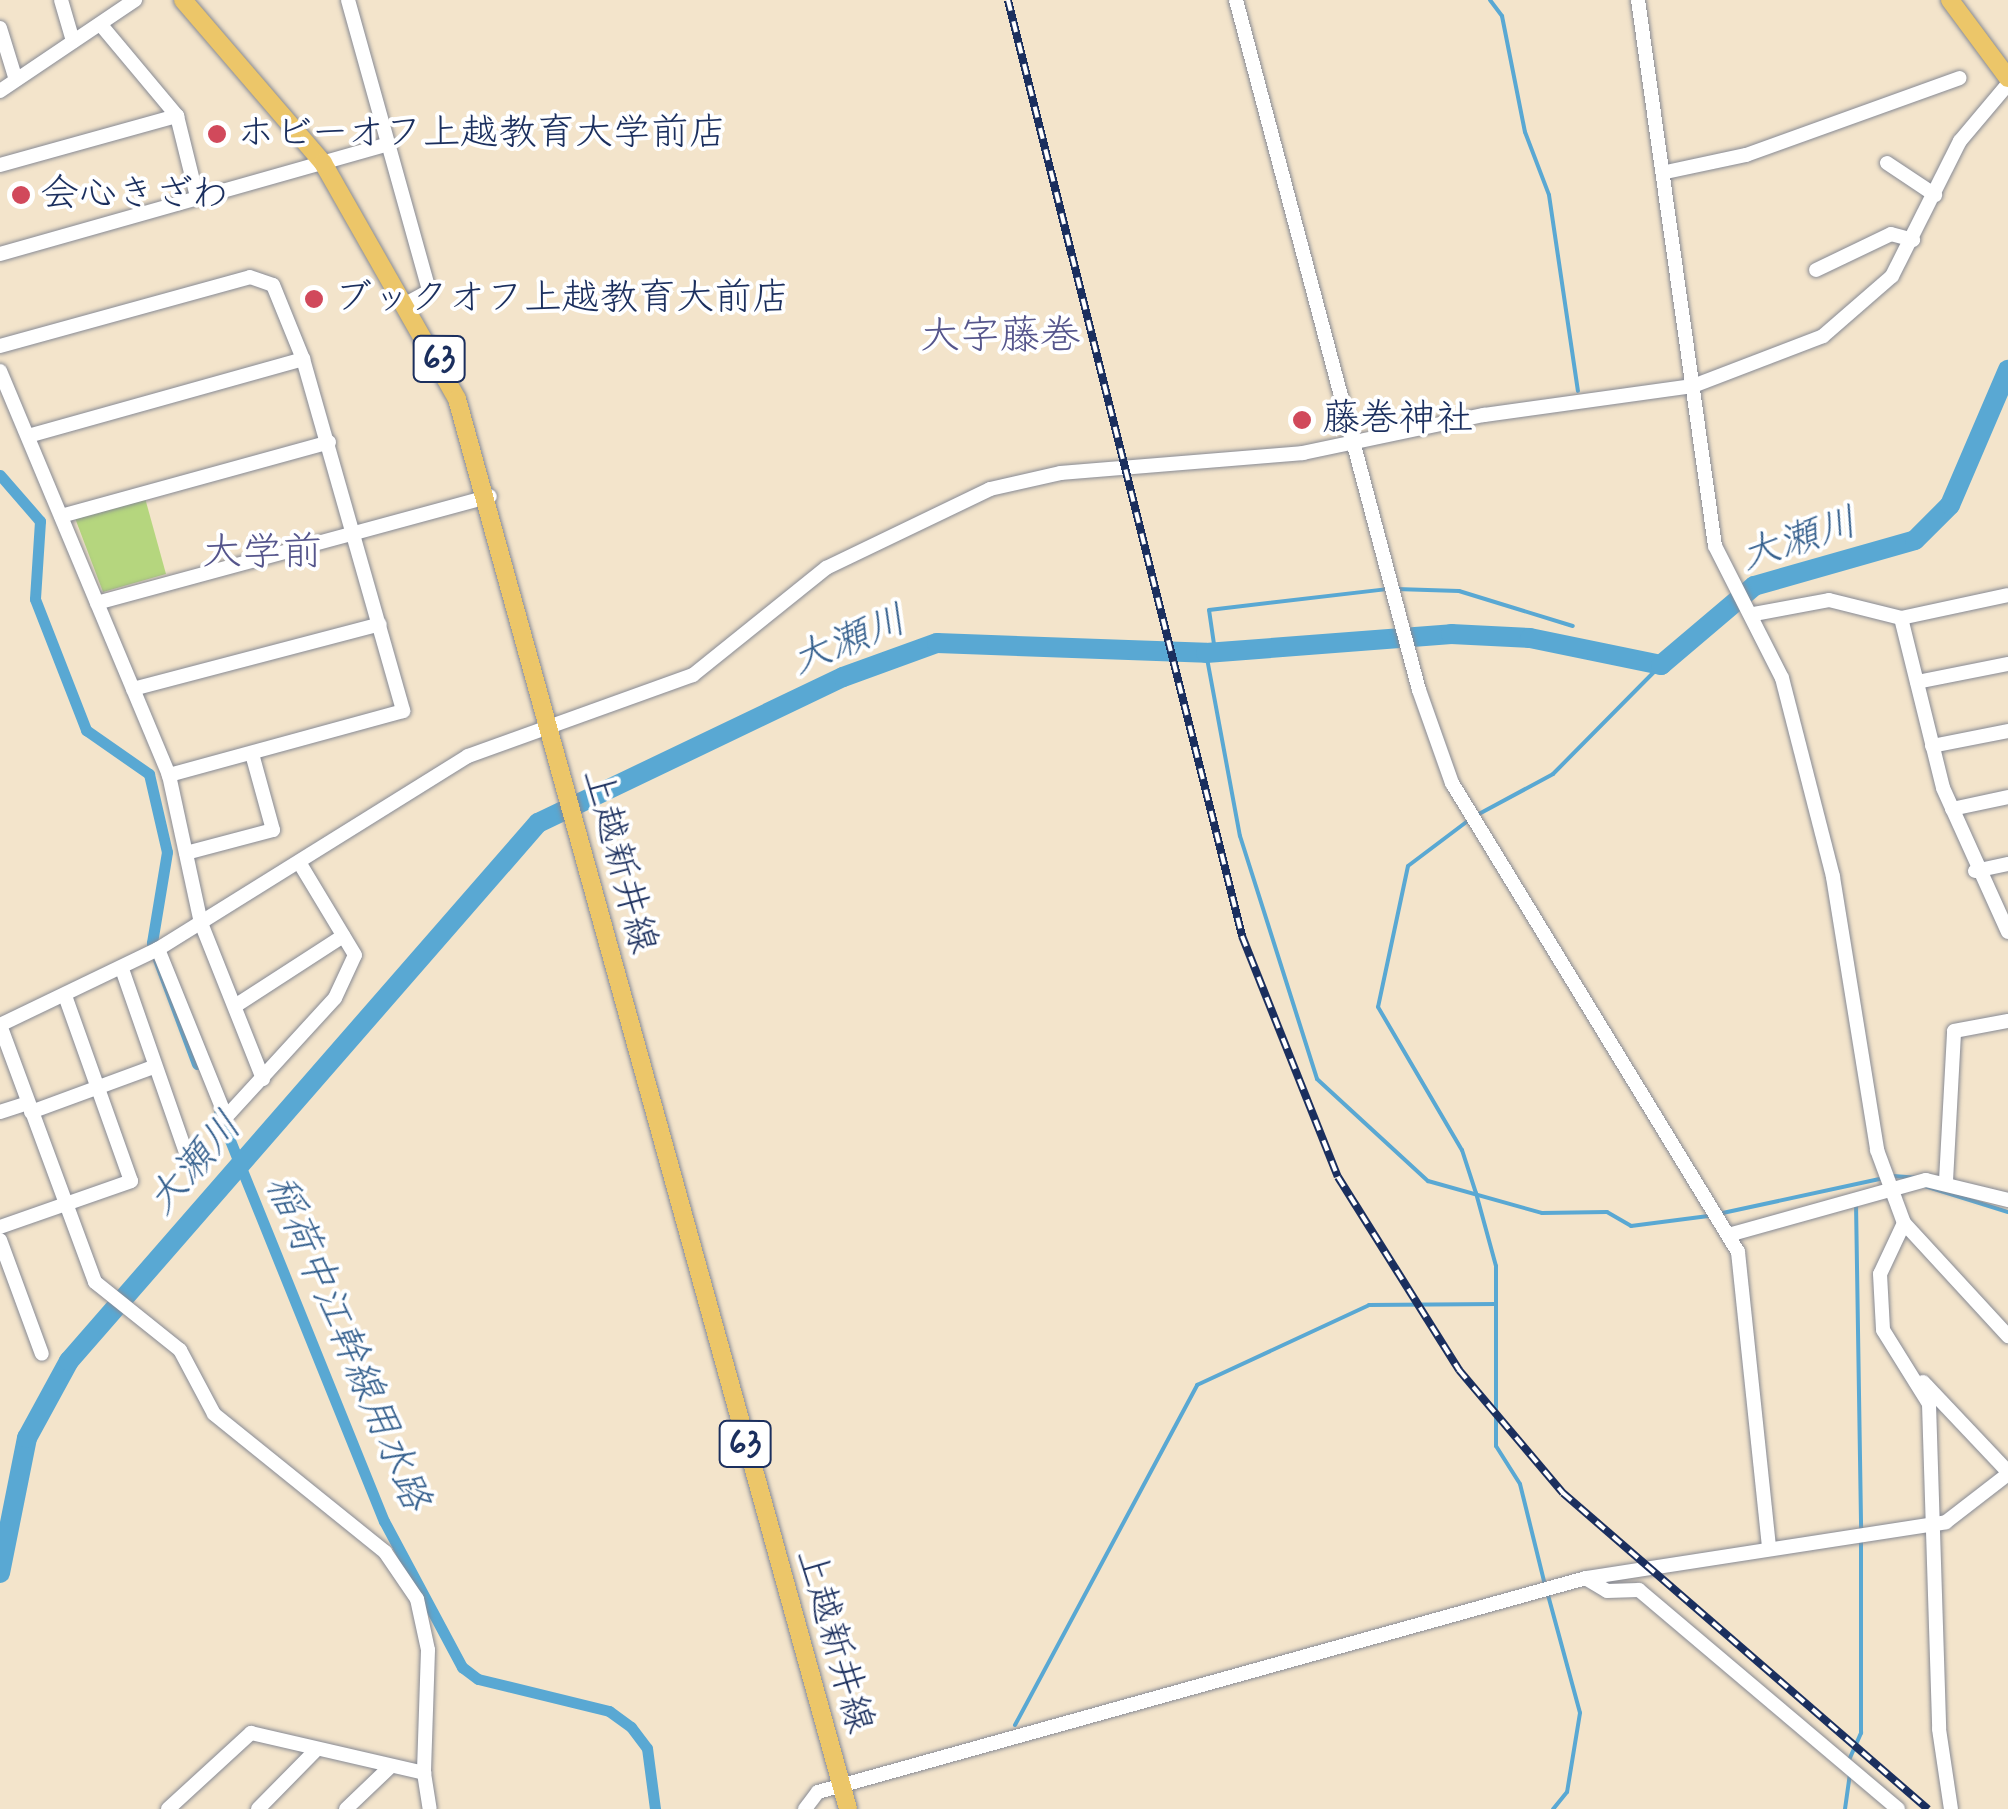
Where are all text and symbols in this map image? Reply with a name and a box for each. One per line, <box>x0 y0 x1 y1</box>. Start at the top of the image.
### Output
place label: ホビーオフ上越教育大学前店 <box>237 111 729 157</box>
marker: ホビーオフ上越教育大学前店 <box>206 123 228 145</box>
place label: 会心きざわ <box>41 172 231 218</box>
marker: 会心きざわ <box>10 184 32 206</box>
place label: ブックオフ上越教育大前店 <box>334 276 790 322</box>
marker: ブックオフ上越教育大前店 <box>303 288 325 310</box>
district label: 大字藤巻 <box>920 313 1080 361</box>
road number: 63 <box>412 329 466 389</box>
place label: 藤巻神社 <box>1322 397 1474 443</box>
marker: 藤巻神社 <box>1291 409 1313 431</box>
water label: 大瀬川 <box>1735 499 1863 581</box>
district label: 大学前 <box>202 529 322 577</box>
water label: 大瀬川 <box>784 596 914 686</box>
street label: 上越新井線 <box>572 763 666 959</box>
water label: 大瀬川 <box>138 1103 252 1225</box>
water label: 稲荷中江幹線用水路 <box>255 1168 439 1518</box>
road number: 63 <box>718 1414 772 1474</box>
street label: 上越新井線 <box>786 1543 882 1739</box>

